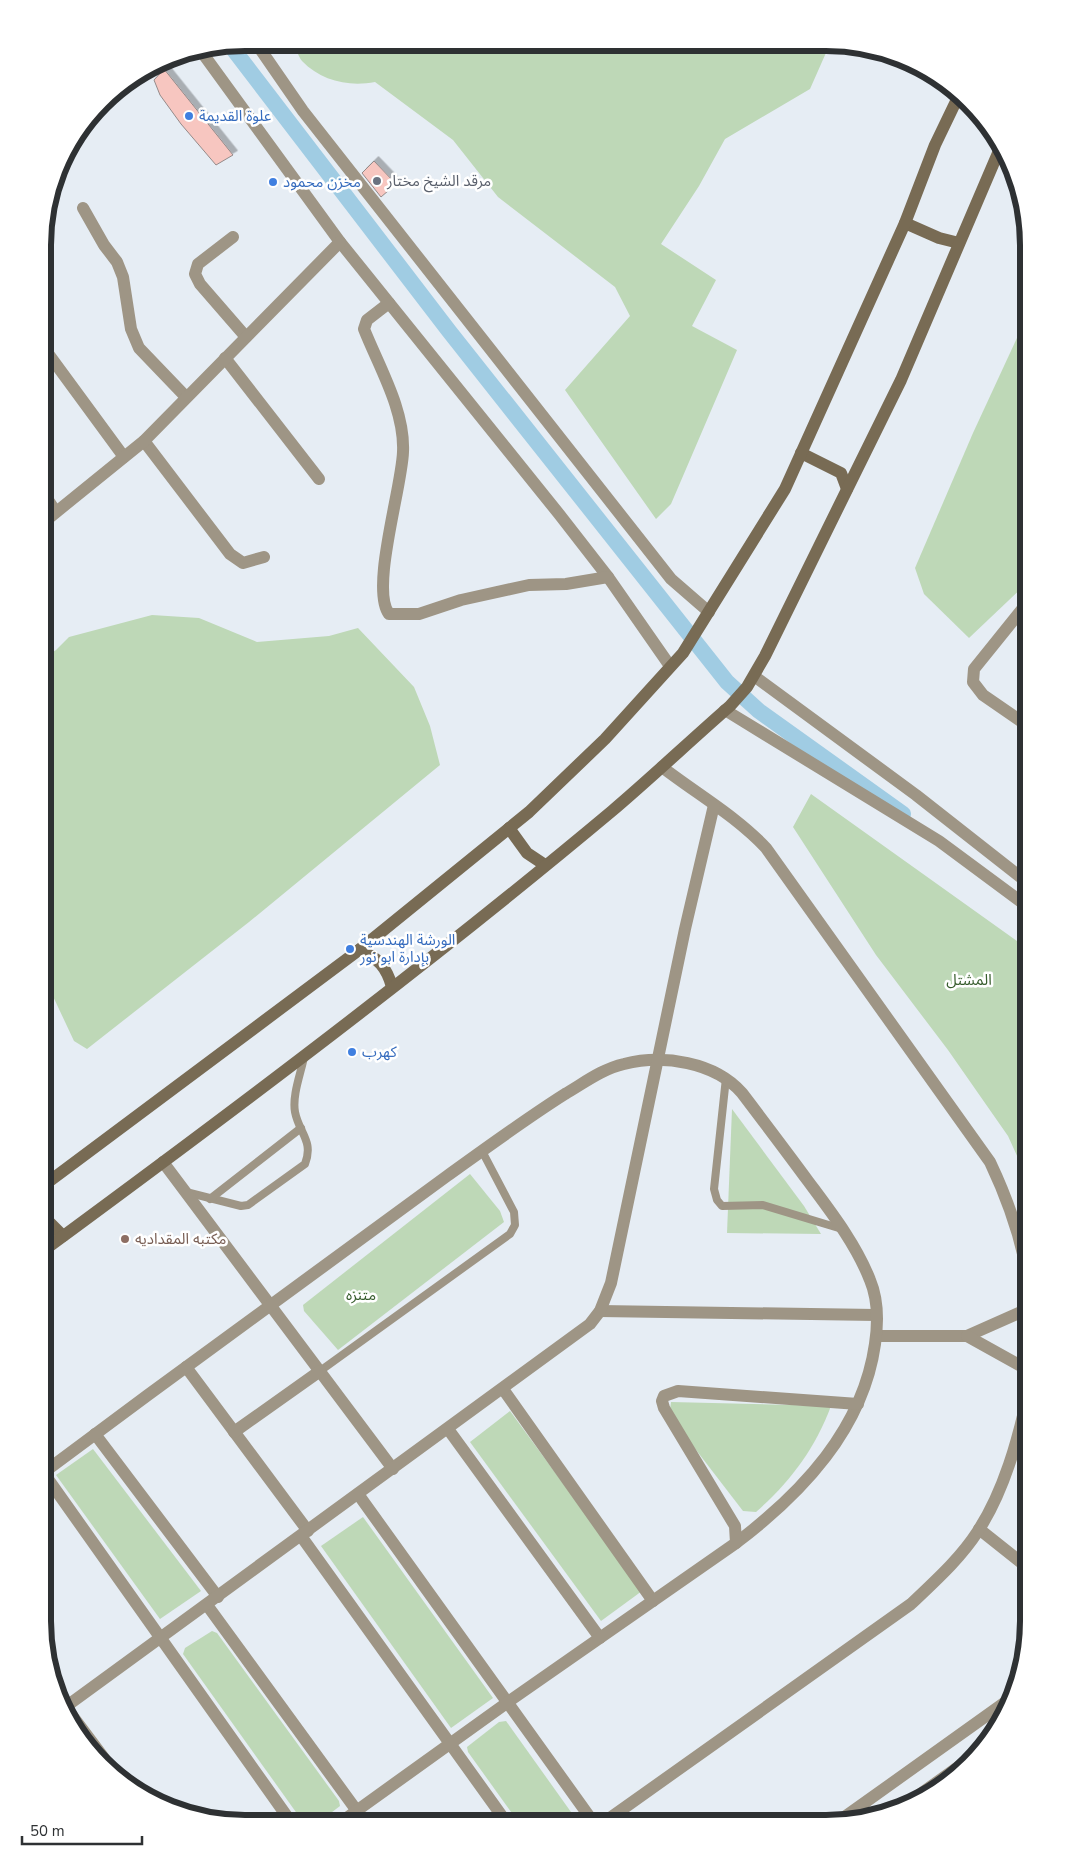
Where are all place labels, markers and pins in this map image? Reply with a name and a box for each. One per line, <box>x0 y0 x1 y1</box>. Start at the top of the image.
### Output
place label: علوة القديمة <box>199 106 272 126</box>
marker: علوة القديمة <box>183 110 195 122</box>
place label: مرقد الشيخ مختار <box>386 171 491 193</box>
place label: مخزن محمود <box>283 172 361 192</box>
marker: مرقد الشيخ مختار <box>371 175 383 187</box>
marker: مخزن محمود <box>267 176 279 188</box>
place label: الورشة الهندسية بإدارة ابو نور <box>359 930 455 967</box>
marker: الورشة الهندسية بإدارة ابو نور <box>344 943 356 955</box>
place label: كهرب <box>362 1042 397 1062</box>
marker: كهرب <box>346 1046 358 1058</box>
place label: مكتبه المقداديه <box>135 1229 226 1249</box>
marker: مكتبه المقداديه <box>119 1233 131 1245</box>

